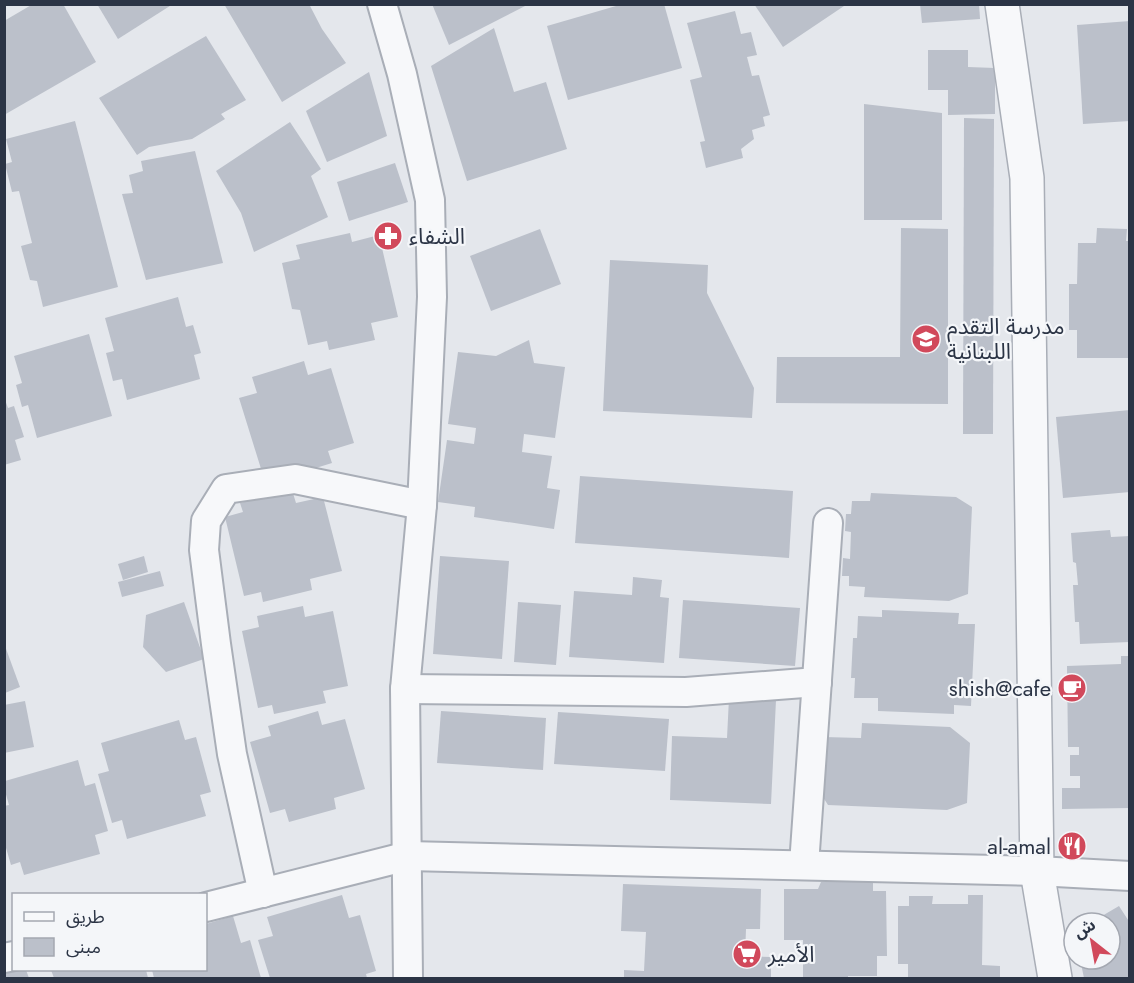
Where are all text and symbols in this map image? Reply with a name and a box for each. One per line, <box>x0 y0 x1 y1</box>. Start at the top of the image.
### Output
pharmacy icon: الشفاء <box>372 220 404 252</box>
place label: الشفاء <box>409 220 465 252</box>
place label: مدرسة التقدم اللبنانية <box>947 310 1065 367</box>
school or university icon: مدرسة التقدم اللبنانية <box>910 323 942 355</box>
place label: shish@cafe <box>949 672 1051 704</box>
cafe icon: shish@cafe <box>1056 672 1088 704</box>
place label: al-amal <box>987 830 1051 862</box>
restaurant icon: al-amal <box>1056 830 1088 862</box>
legend <box>12 893 207 971</box>
text: طريق <box>66 904 105 930</box>
north arrow <box>1062 911 1122 971</box>
text: ش <box>1069 913 1100 944</box>
text: مبنى <box>66 934 101 960</box>
supermarket icon: الأمير <box>731 938 763 970</box>
place label: الأمير <box>767 938 815 970</box>

